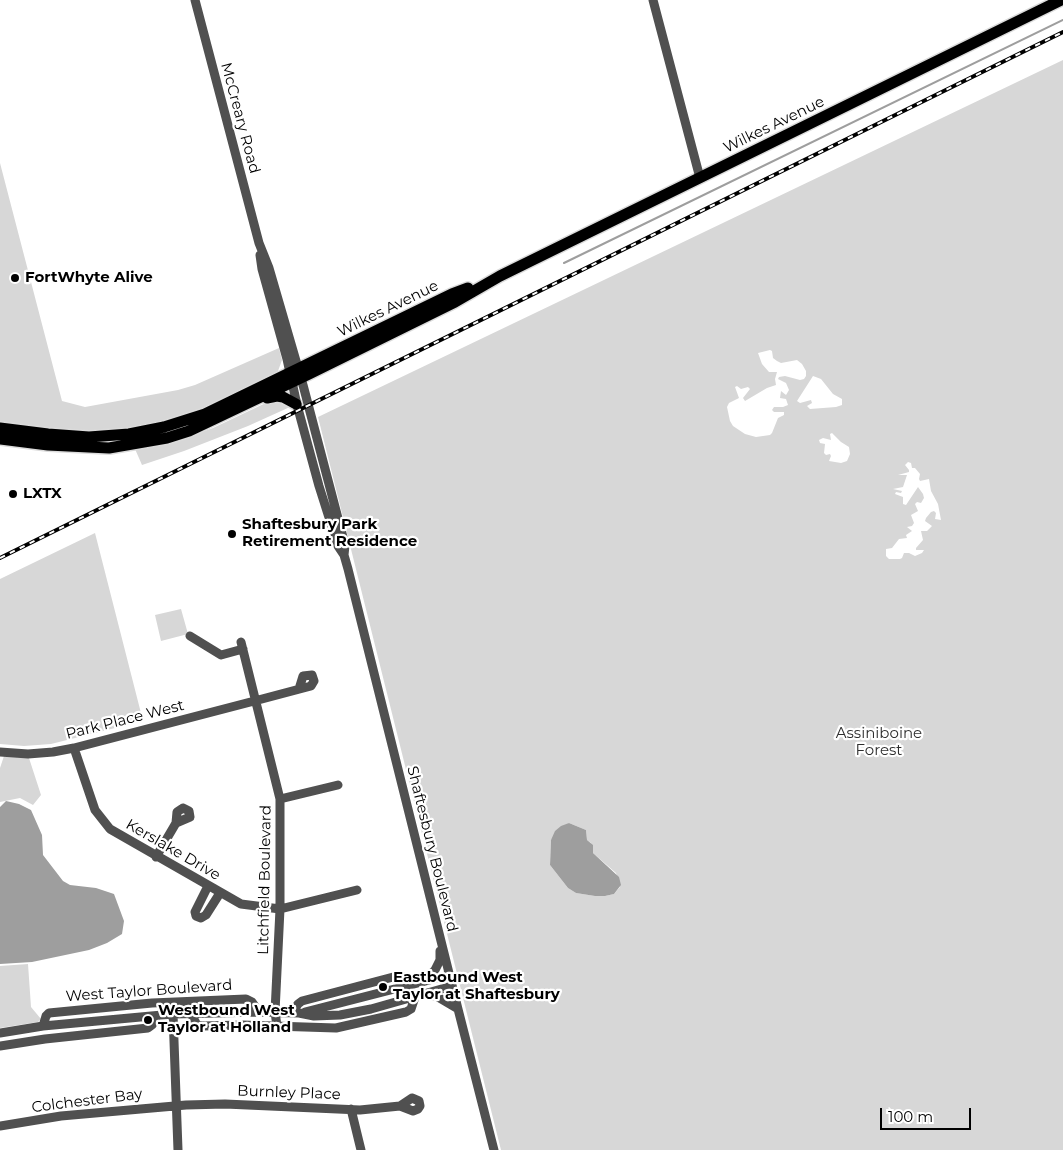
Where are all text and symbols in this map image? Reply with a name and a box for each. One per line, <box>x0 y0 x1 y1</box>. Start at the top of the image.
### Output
street label: McCreary Road <box>217 61 263 175</box>
street label: Wilkes Avenue <box>721 93 827 157</box>
place label: FortWhyte Alive <box>25 269 153 287</box>
marker: FortWhyte Alive <box>9 272 21 284</box>
street label: Wilkes Avenue <box>335 277 441 341</box>
place label: LXTX <box>23 485 62 503</box>
marker: LXTX <box>7 488 19 500</box>
place label: Shaftesbury Park Retirement Residence <box>242 516 417 551</box>
marker: Shaftesbury Park Retirement Residence <box>226 528 238 540</box>
street label: Park Place West <box>64 697 186 743</box>
park label: Assiniboine Forest <box>836 725 922 760</box>
street label: Shaftesbury Boulevard <box>403 764 461 934</box>
street label: Litchfield Boulevard <box>255 805 275 955</box>
street label: Kerslake Drive <box>122 816 224 884</box>
place label: Eastbound West Taylor at Shaftesbury <box>393 969 560 1004</box>
street label: West Taylor Boulevard <box>65 976 233 1006</box>
marker: Eastbound West Taylor at Shaftesbury <box>377 981 389 993</box>
place label: Westbound West Taylor at Holland <box>158 1002 295 1037</box>
marker: Westbound West Taylor at Holland <box>142 1014 154 1026</box>
street label: Burnley Place <box>237 1082 341 1104</box>
street label: Colchester Bay <box>31 1085 143 1117</box>
scale bar <box>883 1098 974 1130</box>
text: 100 m <box>888 1107 933 1126</box>

